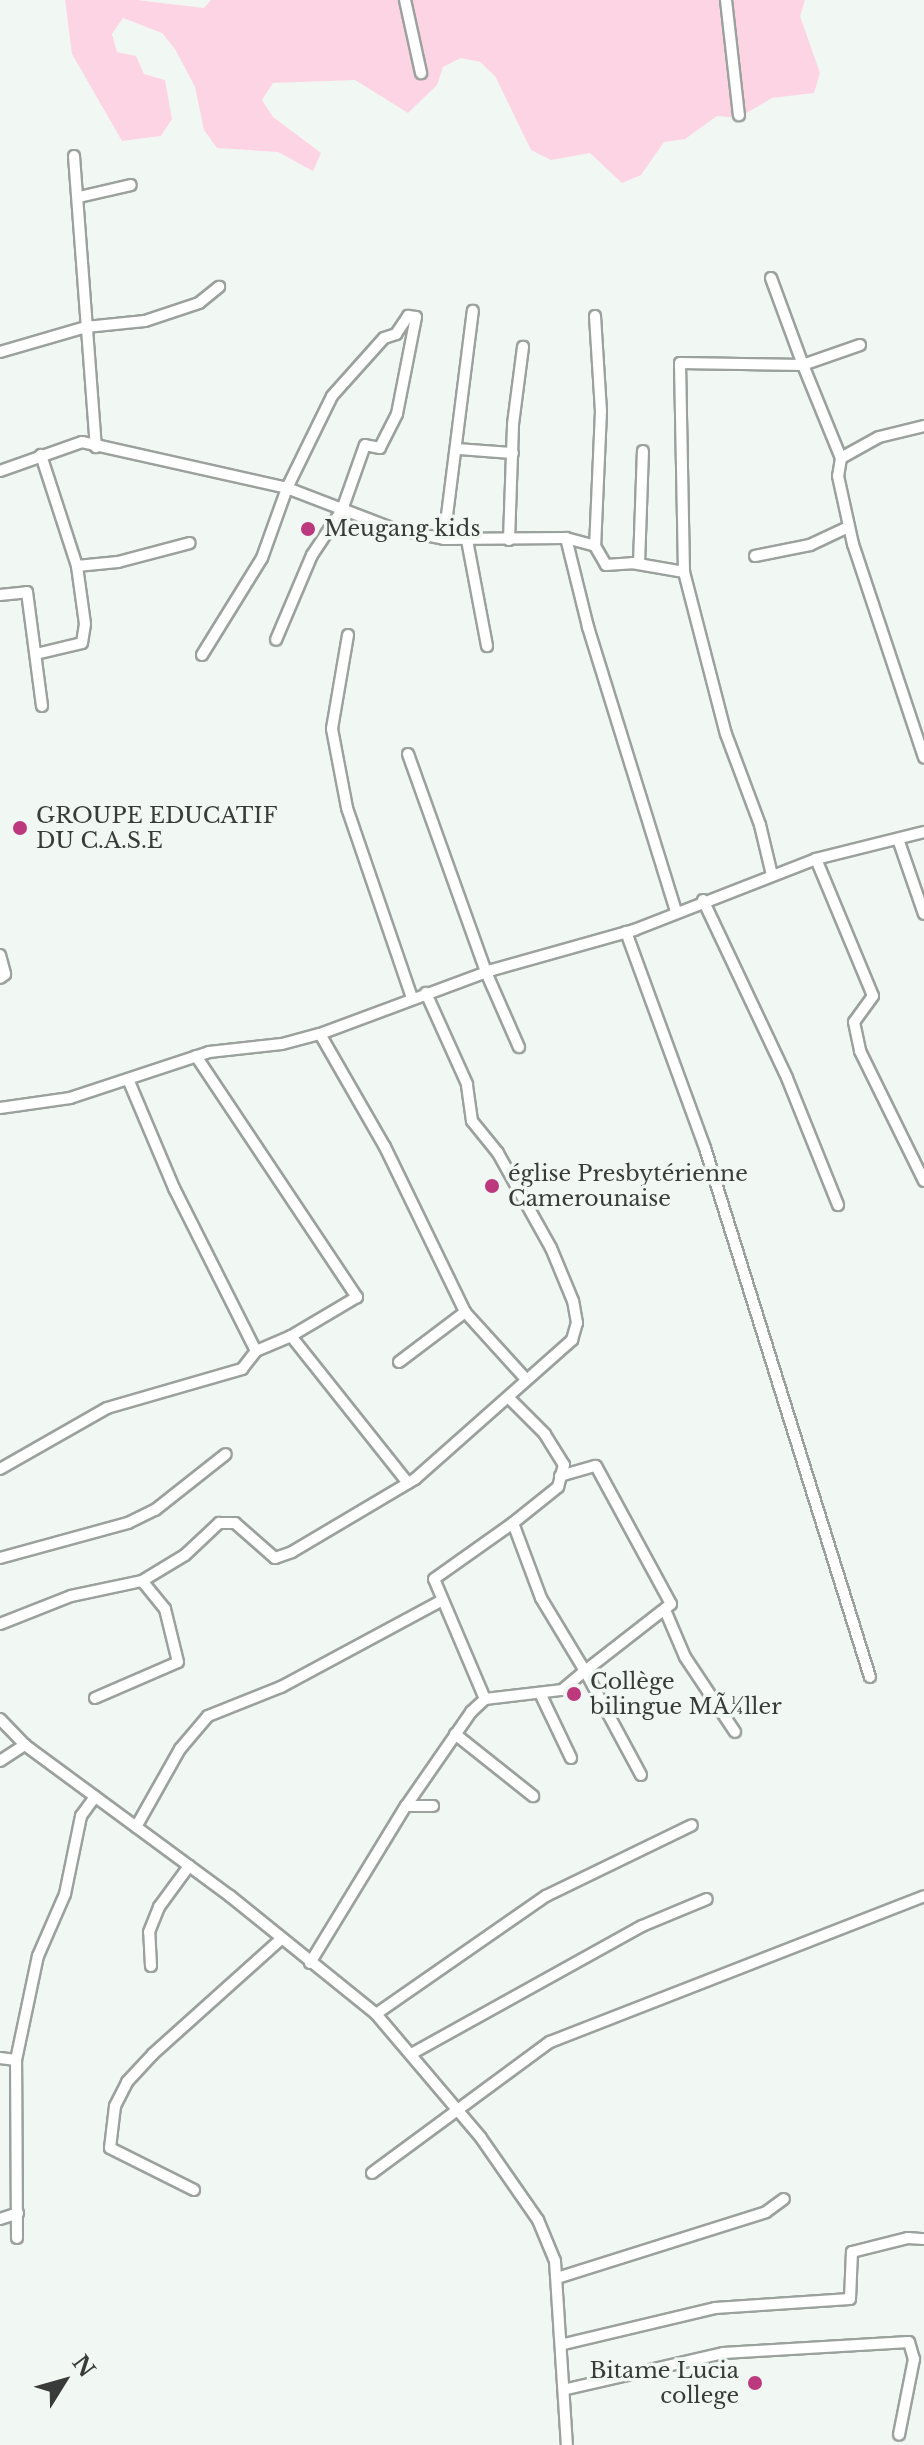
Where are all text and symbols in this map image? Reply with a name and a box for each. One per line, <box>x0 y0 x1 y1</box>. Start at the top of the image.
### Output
place label: Meugang kids <box>324 516 481 542</box>
marker: Meugang kids <box>299 520 317 538</box>
place label: GROUPE EDUCATIF DU C.A.S.E <box>36 802 277 854</box>
marker: GROUPE EDUCATIF DU C.A.S.E <box>11 819 29 837</box>
place label: église Presbytérienne Camerounaise <box>508 1160 748 1212</box>
marker: église Presbytérienne Camerounaise <box>483 1177 501 1195</box>
place label: Collège bilingue MÃ¼ller <box>590 1668 782 1720</box>
marker: Collège bilingue MÃ¼ller <box>565 1685 583 1703</box>
north arrow <box>24 2341 104 2421</box>
text: N <box>67 2350 101 2383</box>
place label: Bitame Lucia college <box>589 2357 739 2408</box>
marker: Bitame Lucia college <box>746 2374 764 2392</box>

